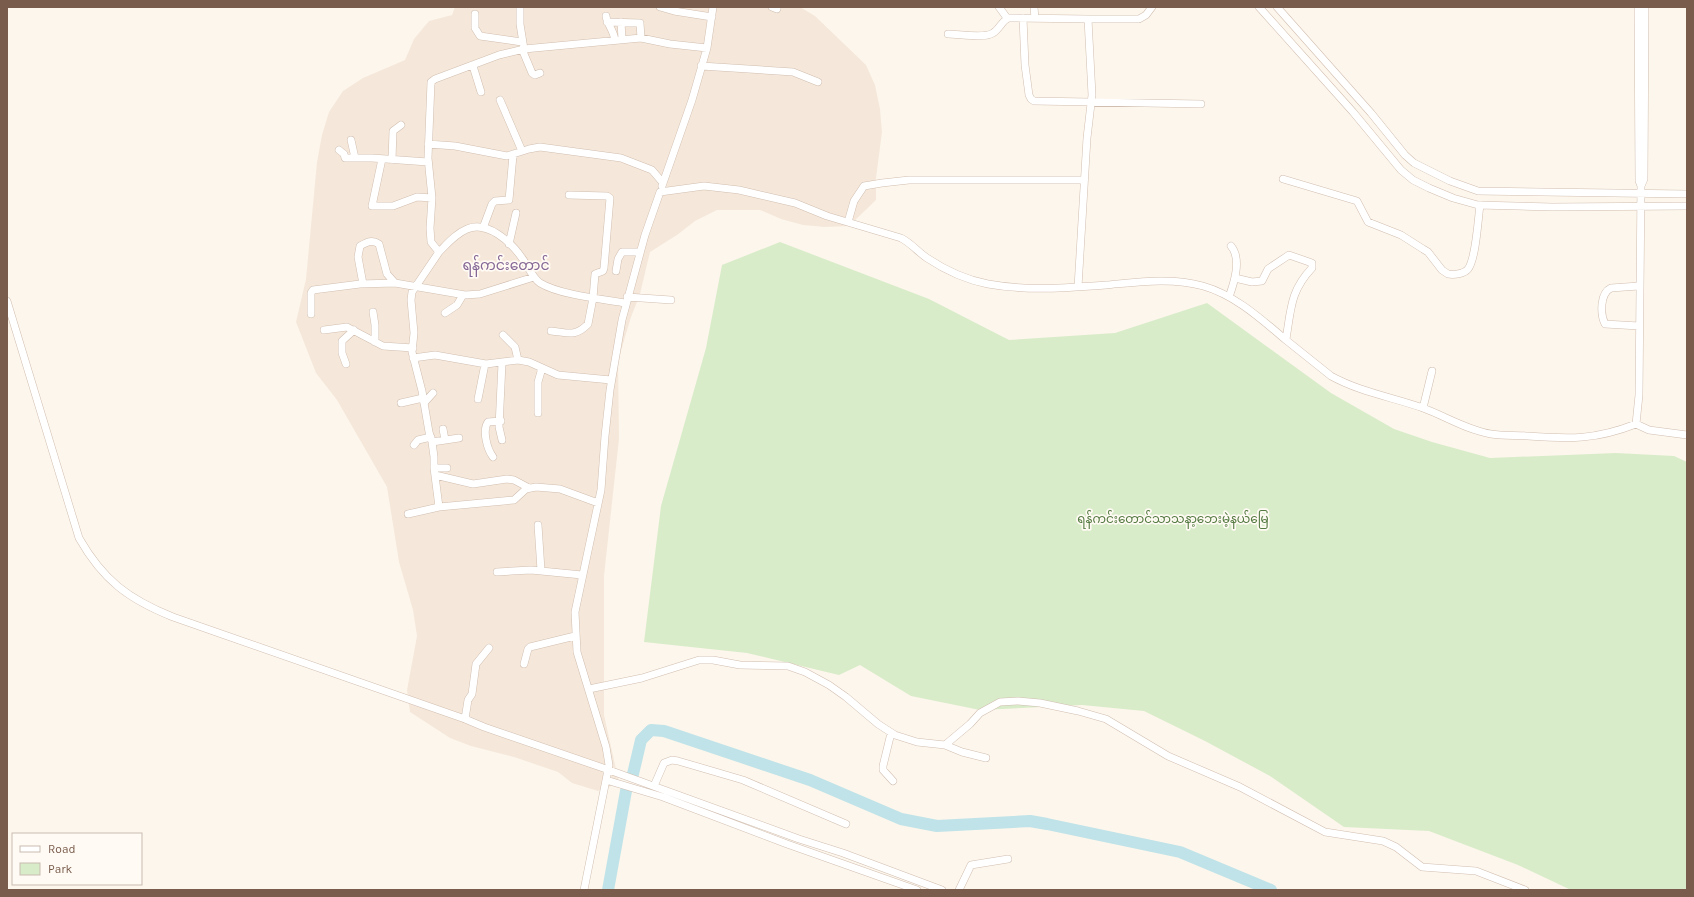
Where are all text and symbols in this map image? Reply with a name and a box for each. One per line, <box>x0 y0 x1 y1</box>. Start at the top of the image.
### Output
district label: ရန်ကင်းတောင် <box>462 255 550 277</box>
park label: ရန်ကင်းတောင်သာသနာ့ဘေးမဲ့နယ်မြေ <box>1077 510 1269 529</box>
legend <box>12 833 142 885</box>
text: Road <box>48 842 76 856</box>
text: Park <box>48 862 73 876</box>

